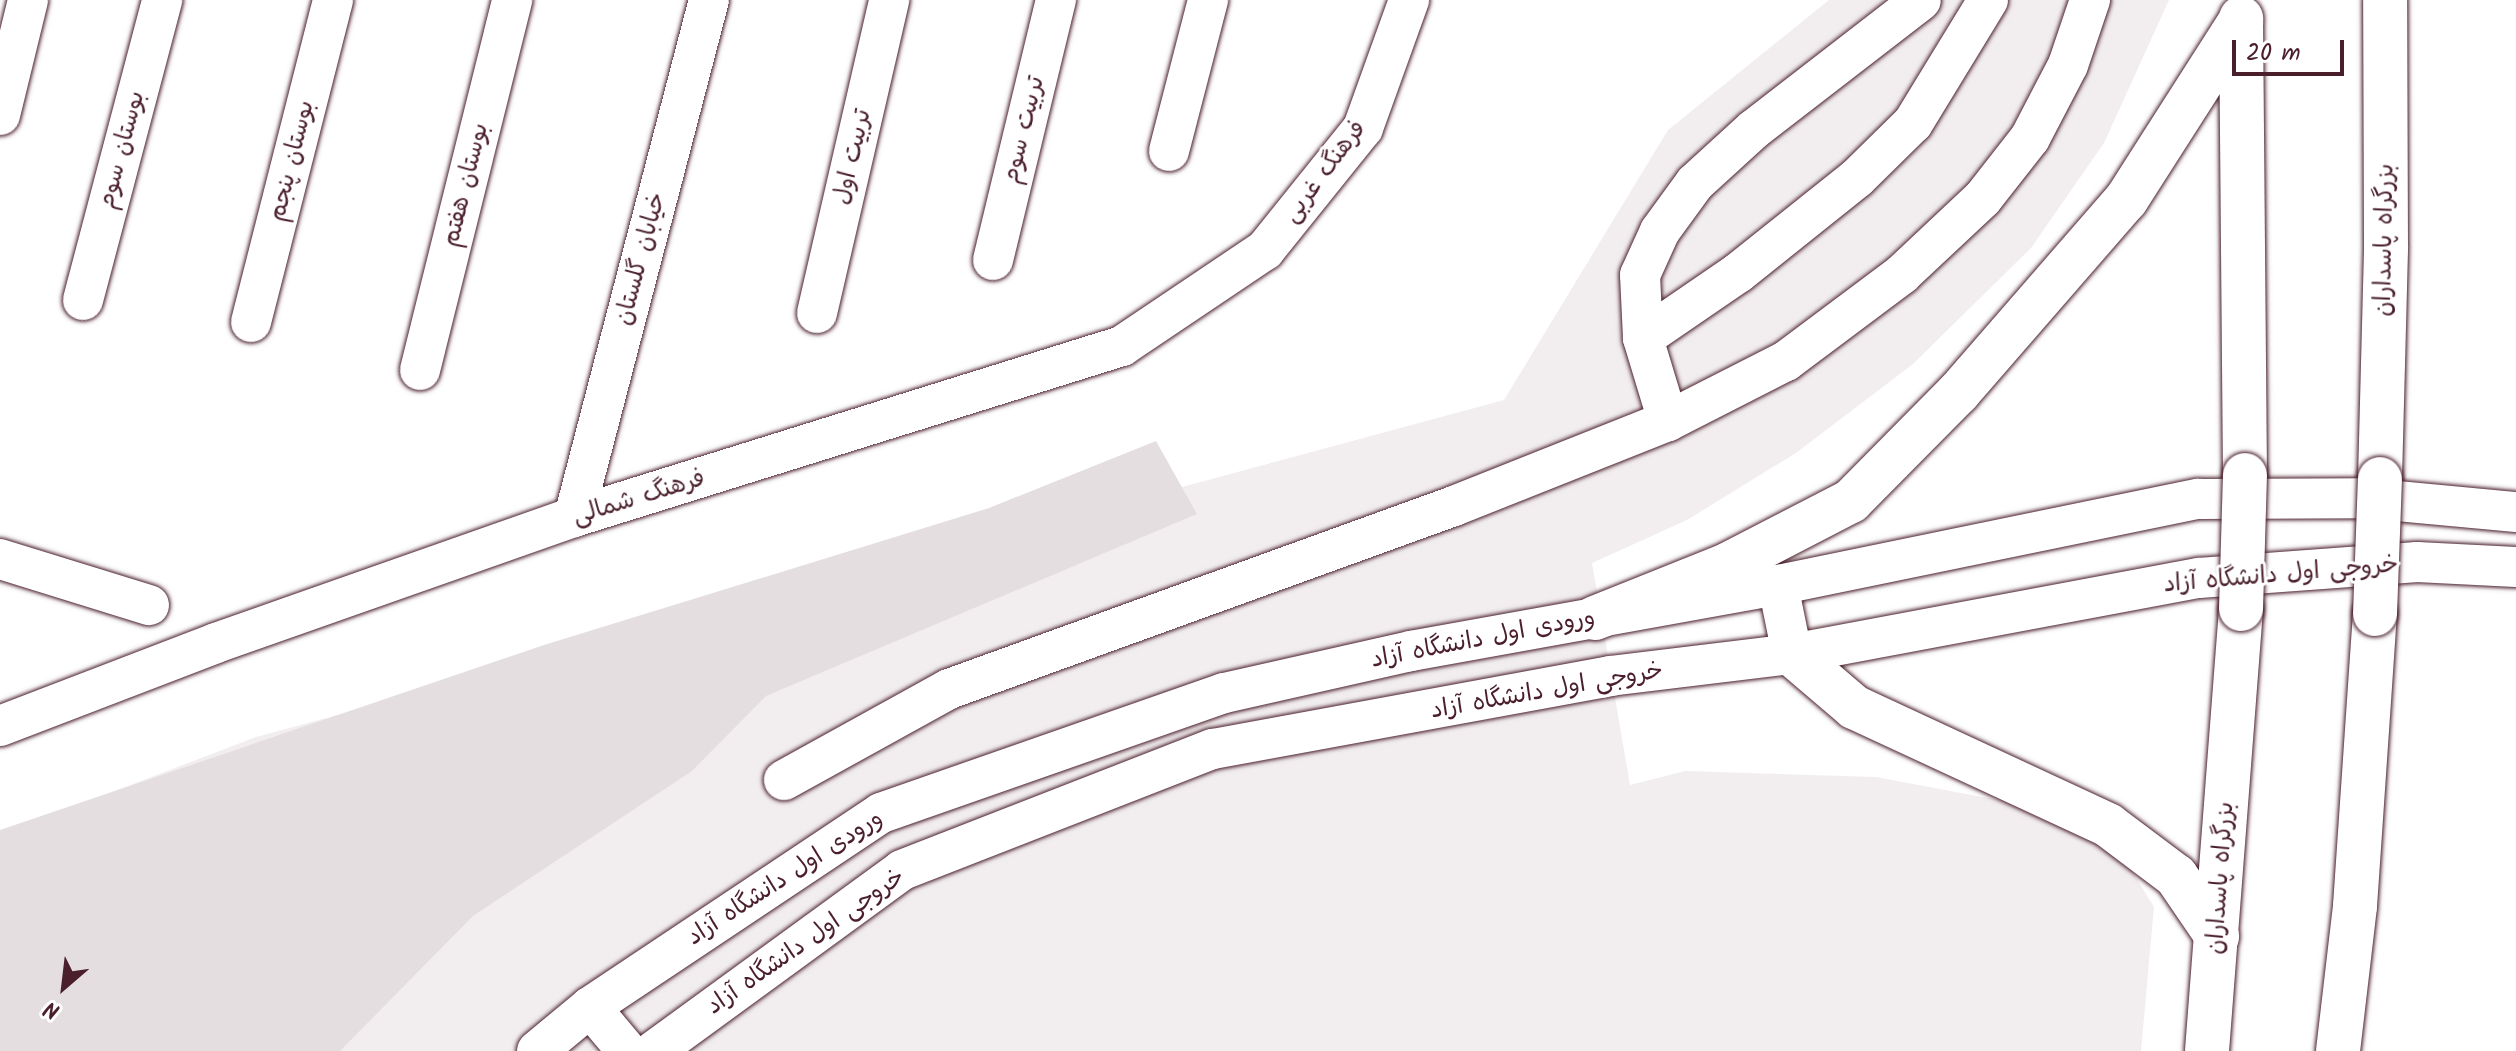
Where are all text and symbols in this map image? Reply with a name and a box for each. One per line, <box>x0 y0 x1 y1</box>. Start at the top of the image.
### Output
scale bar <box>2236 24 2348 74</box>
text: 20 m <box>2246 34 2301 73</box>
street label: تربیت سوم <box>997 73 1051 187</box>
street label: بوستان سوم <box>92 88 152 212</box>
street label: بوستان پنجم <box>263 98 321 224</box>
street label: تربیت اول <box>828 106 878 208</box>
street label: فرهنگ غربی <box>1277 115 1373 229</box>
street label: بوستان هفتم <box>437 120 495 250</box>
street label: بزرگراه پاسداران <box>2369 163 2401 317</box>
street label: خیابان گلستان <box>609 190 673 328</box>
street label: فرهنگ شمالی <box>569 464 709 532</box>
street label: خروجی اول دانشگاه آزاد <box>2162 550 2400 600</box>
street label: ورودی اول دانشگاه آزاد <box>1369 603 1597 675</box>
street label: خروجی اول دانشگاه آزاد <box>1429 656 1665 726</box>
street label: بزرگراه پاسداران <box>2201 801 2241 955</box>
street label: ورودی اول دانشگاه آزاد <box>682 804 888 952</box>
street label: خروجی اول دانشگاه آزاد <box>701 863 911 1021</box>
north arrow <box>24 947 104 1027</box>
text: N <box>38 990 67 1027</box>

